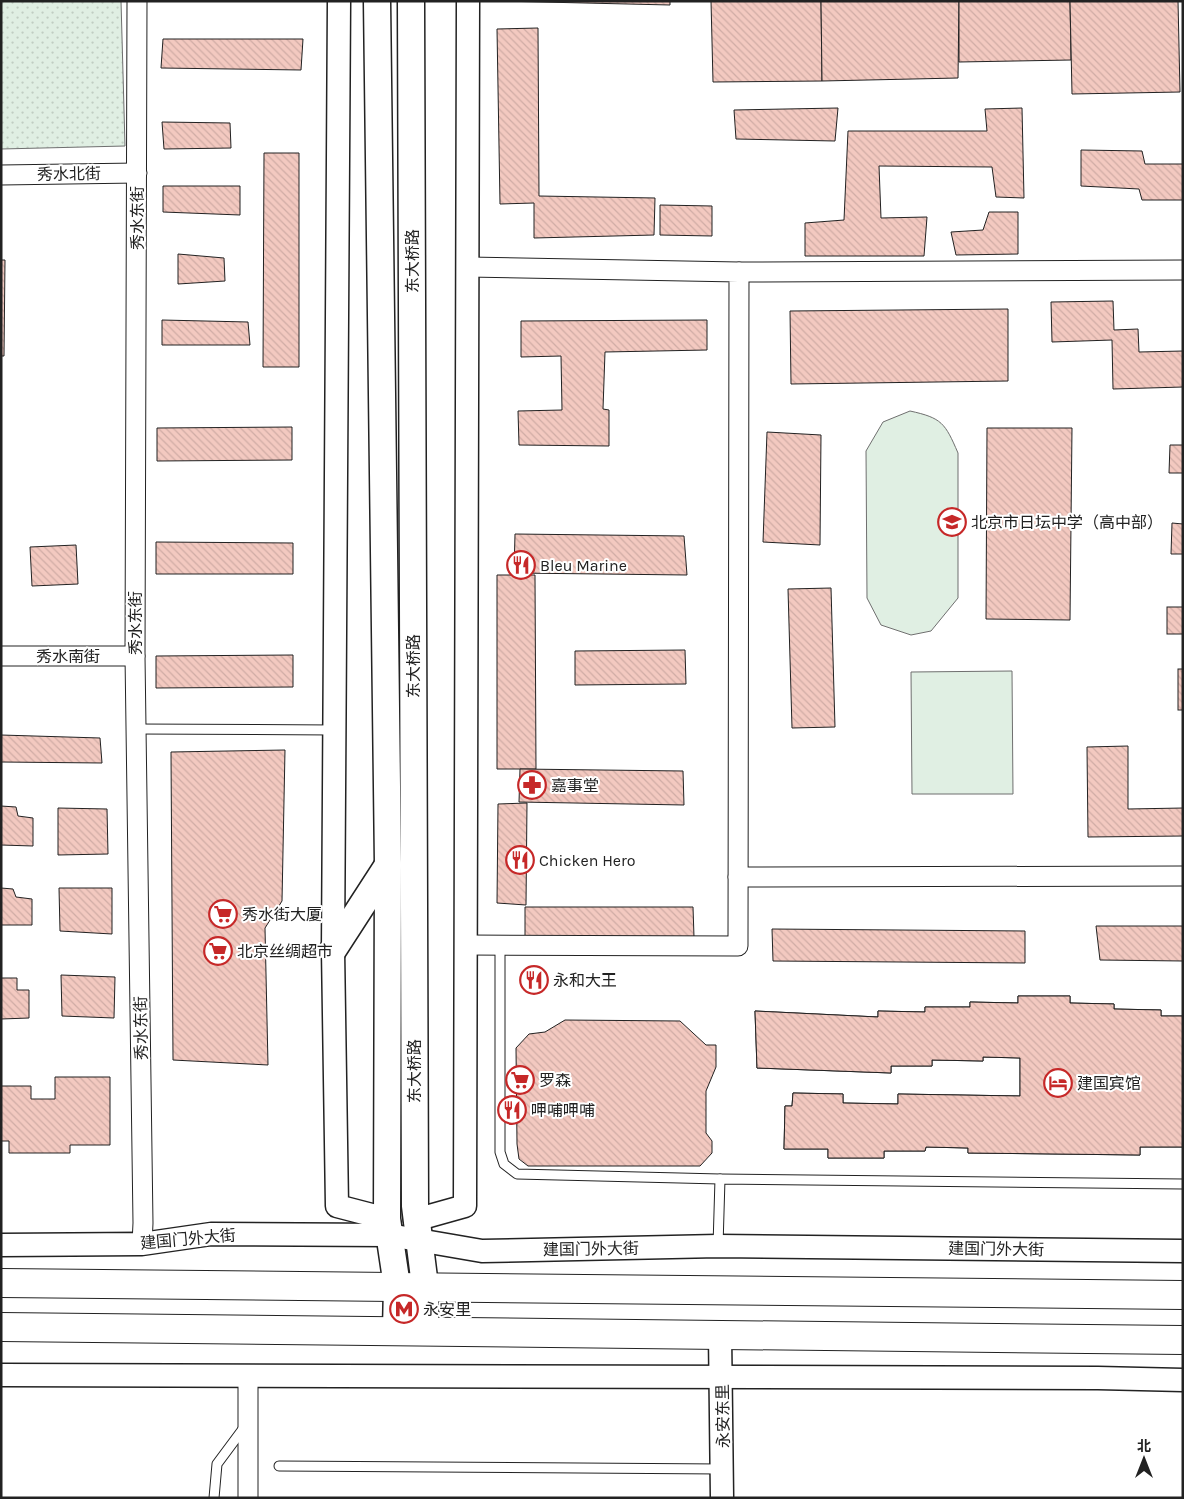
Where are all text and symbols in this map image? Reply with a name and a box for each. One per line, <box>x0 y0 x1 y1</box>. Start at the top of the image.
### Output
street label: 秀水北街 <box>37 164 101 184</box>
street label: 秀水东街 <box>128 186 147 250</box>
street label: 东大桥路 <box>403 229 422 293</box>
school or university icon: 北京市日坛中学（高中部） <box>937 507 967 537</box>
place label: 北京市日坛中学（高中部） <box>971 513 1163 532</box>
restaurant icon: Bleu Marine <box>506 550 536 580</box>
place label: Bleu Marine <box>540 556 627 575</box>
street label: 秀水东街 <box>126 591 145 655</box>
street label: 东大桥路 <box>404 634 423 698</box>
street label: 秀水南街 <box>36 647 100 666</box>
pharmacy icon: 嘉事堂 <box>517 770 547 800</box>
place label: 嘉事堂 <box>551 776 599 795</box>
restaurant icon: Chicken Hero <box>505 845 535 875</box>
place label: Chicken Hero <box>539 851 636 870</box>
supermarket icon: 秀水街大厦 <box>208 899 238 929</box>
place label: 秀水街大厦 <box>242 905 322 924</box>
supermarket icon: 北京丝绸超市 <box>203 936 233 966</box>
place label: 北京丝绸超市 <box>237 942 333 961</box>
restaurant icon: 永和大王 <box>519 965 549 995</box>
place label: 永和大王 <box>553 971 617 990</box>
street label: 秀水东街 <box>131 996 151 1060</box>
street label: 东大桥路 <box>405 1039 424 1103</box>
supermarket icon: 罗森 <box>505 1065 535 1095</box>
hotel icon: 建国宾馆 <box>1043 1068 1073 1098</box>
place label: 罗森 <box>539 1071 571 1090</box>
place label: 建国宾馆 <box>1077 1074 1141 1093</box>
restaurant icon: 呷哺呷哺 <box>497 1095 527 1125</box>
place label: 呷哺呷哺 <box>531 1101 595 1120</box>
street label: 建国门外大街 <box>139 1225 237 1253</box>
street label: 建国门外大街 <box>543 1239 639 1259</box>
street label: 建国门外大街 <box>948 1239 1044 1259</box>
metro station icon: 永安里 <box>389 1294 419 1324</box>
place label: 永安里 <box>423 1300 471 1319</box>
street label: 永安东里 <box>713 1384 733 1448</box>
north arrow <box>1119 1434 1169 1484</box>
text: 北 <box>1137 1438 1151 1455</box>

